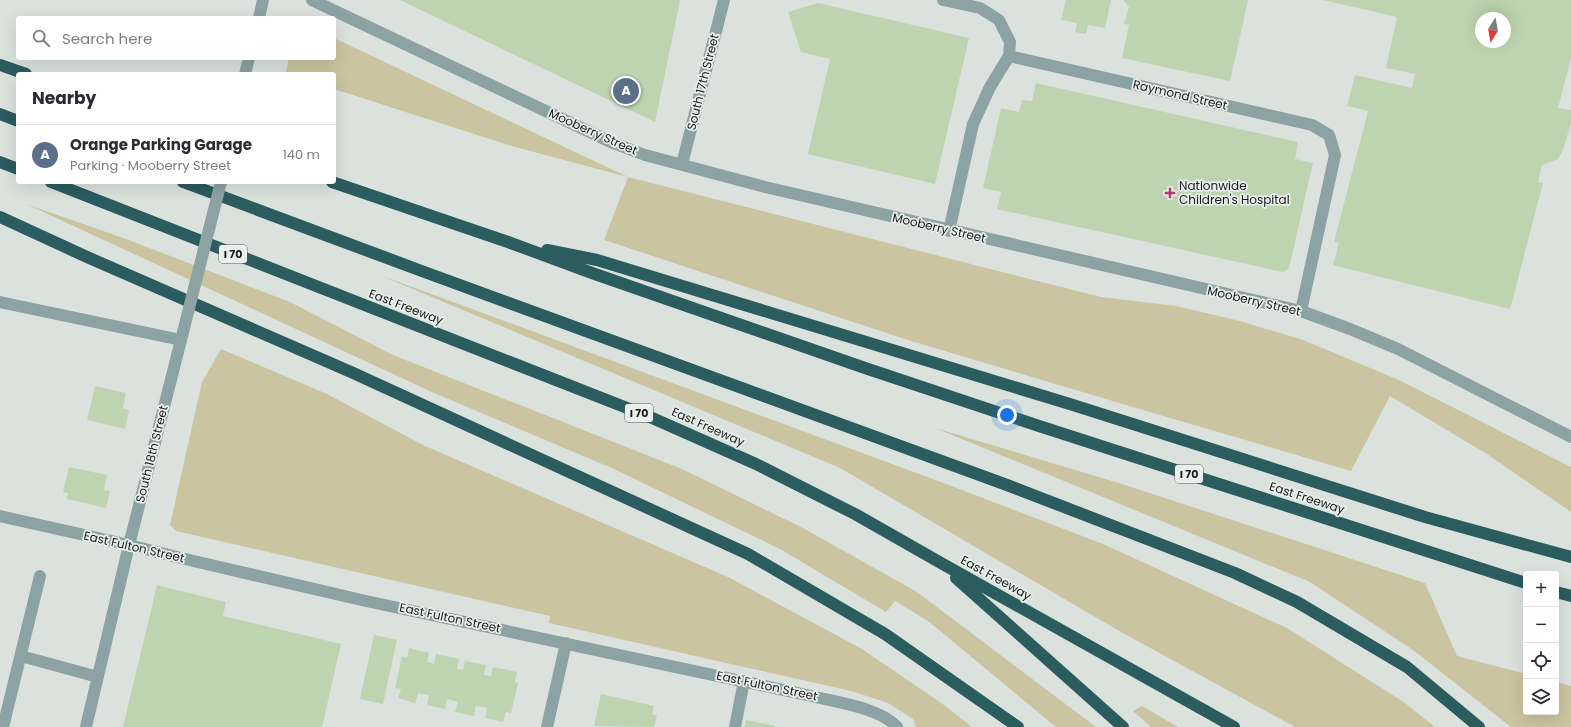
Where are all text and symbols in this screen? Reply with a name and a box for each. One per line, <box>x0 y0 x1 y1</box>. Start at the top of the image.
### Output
north arrow <box>1475 12 1511 48</box>
search box <box>16 16 336 60</box>
icon: search <box>30 27 52 49</box>
text: Search here <box>62 28 152 49</box>
street label: South 17th Street <box>682 32 723 132</box>
street label: Raymond Street <box>1131 75 1229 114</box>
pin: A <box>613 76 639 106</box>
text: Nearby <box>32 86 96 110</box>
street label: Mooberry Street <box>546 104 640 159</box>
text: Orange Parking Garage <box>70 134 252 155</box>
text: A <box>40 145 50 164</box>
text: 140 m <box>283 145 320 164</box>
text: Parking · Mooberry Street <box>70 156 231 175</box>
place label: Nationwide Children's Hospital <box>1179 177 1290 208</box>
marker: Nationwide Children's Hospital <box>1164 187 1176 199</box>
street label: Mooberry Street <box>891 209 987 247</box>
road number: I 70 <box>219 245 247 263</box>
street label: Mooberry Street <box>1206 282 1302 320</box>
street label: East Freeway <box>367 285 446 329</box>
street label: East Freeway <box>669 403 748 450</box>
street label: South 18th Street <box>131 404 172 504</box>
road number: I 70 <box>625 404 653 422</box>
your location <box>997 405 1017 425</box>
road number: I 70 <box>1175 465 1203 483</box>
street label: East Freeway <box>1267 477 1347 518</box>
street label: East Fulton Street <box>82 527 186 566</box>
street label: East Freeway <box>958 551 1035 604</box>
map controls <box>1523 571 1559 715</box>
button: + <box>1523 571 1559 607</box>
street label: East Fulton Street <box>398 599 502 637</box>
button: − <box>1523 607 1559 643</box>
button: locate <box>1523 643 1559 679</box>
street label: East Fulton Street <box>715 667 819 705</box>
button: layers <box>1523 679 1559 715</box>

